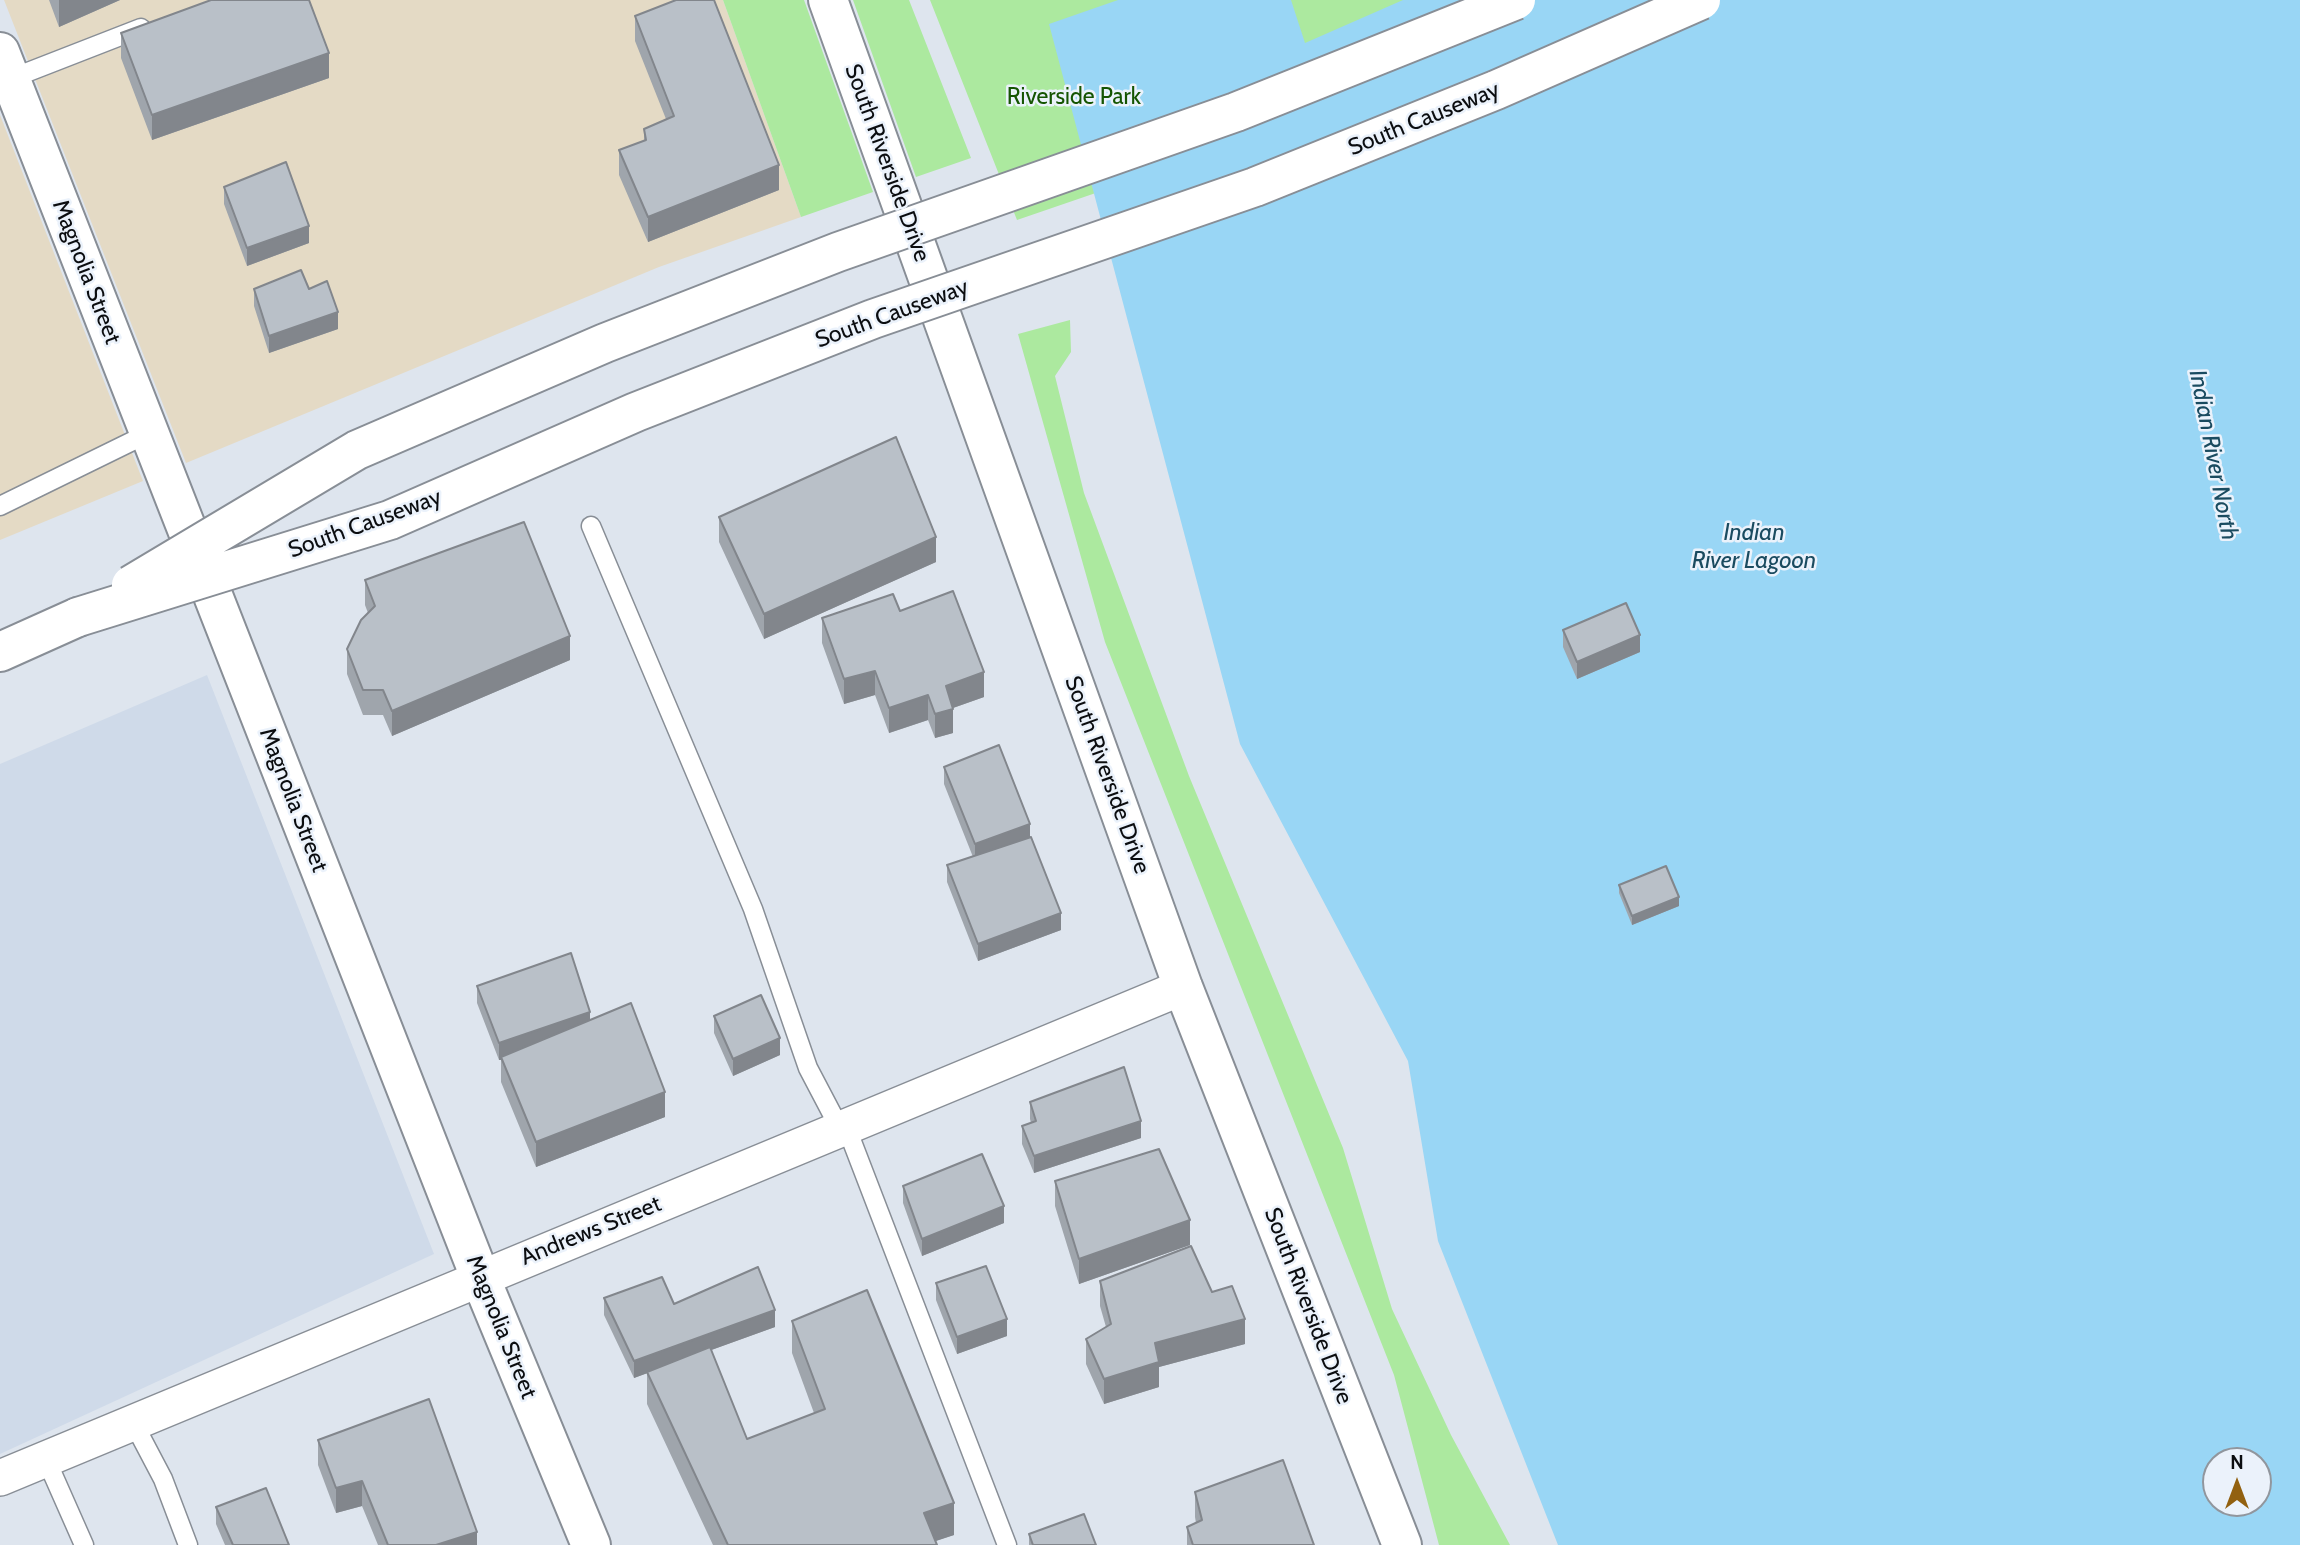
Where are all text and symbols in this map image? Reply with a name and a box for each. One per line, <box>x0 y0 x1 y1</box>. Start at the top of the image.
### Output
street label: South Riverside Drive <box>838 61 936 265</box>
street label: South Causeway <box>1344 76 1504 162</box>
park label: Riverside Park <box>1007 83 1141 111</box>
street label: Magnolia Street <box>46 196 126 348</box>
street label: South Causeway <box>812 274 972 354</box>
water label: Indian River North <box>2182 367 2244 543</box>
street label: South Causeway <box>285 484 445 564</box>
water label: Indian River Lagoon <box>1692 519 1816 575</box>
street label: South Riverside Drive <box>1058 673 1156 877</box>
street label: Magnolia Street <box>253 724 333 876</box>
street label: Andrews Street <box>517 1190 665 1272</box>
street label: South Riverside Drive <box>1258 1204 1358 1408</box>
street label: Magnolia Street <box>460 1251 542 1403</box>
north arrow <box>2202 1447 2272 1517</box>
text: N <box>2230 1451 2244 1474</box>

